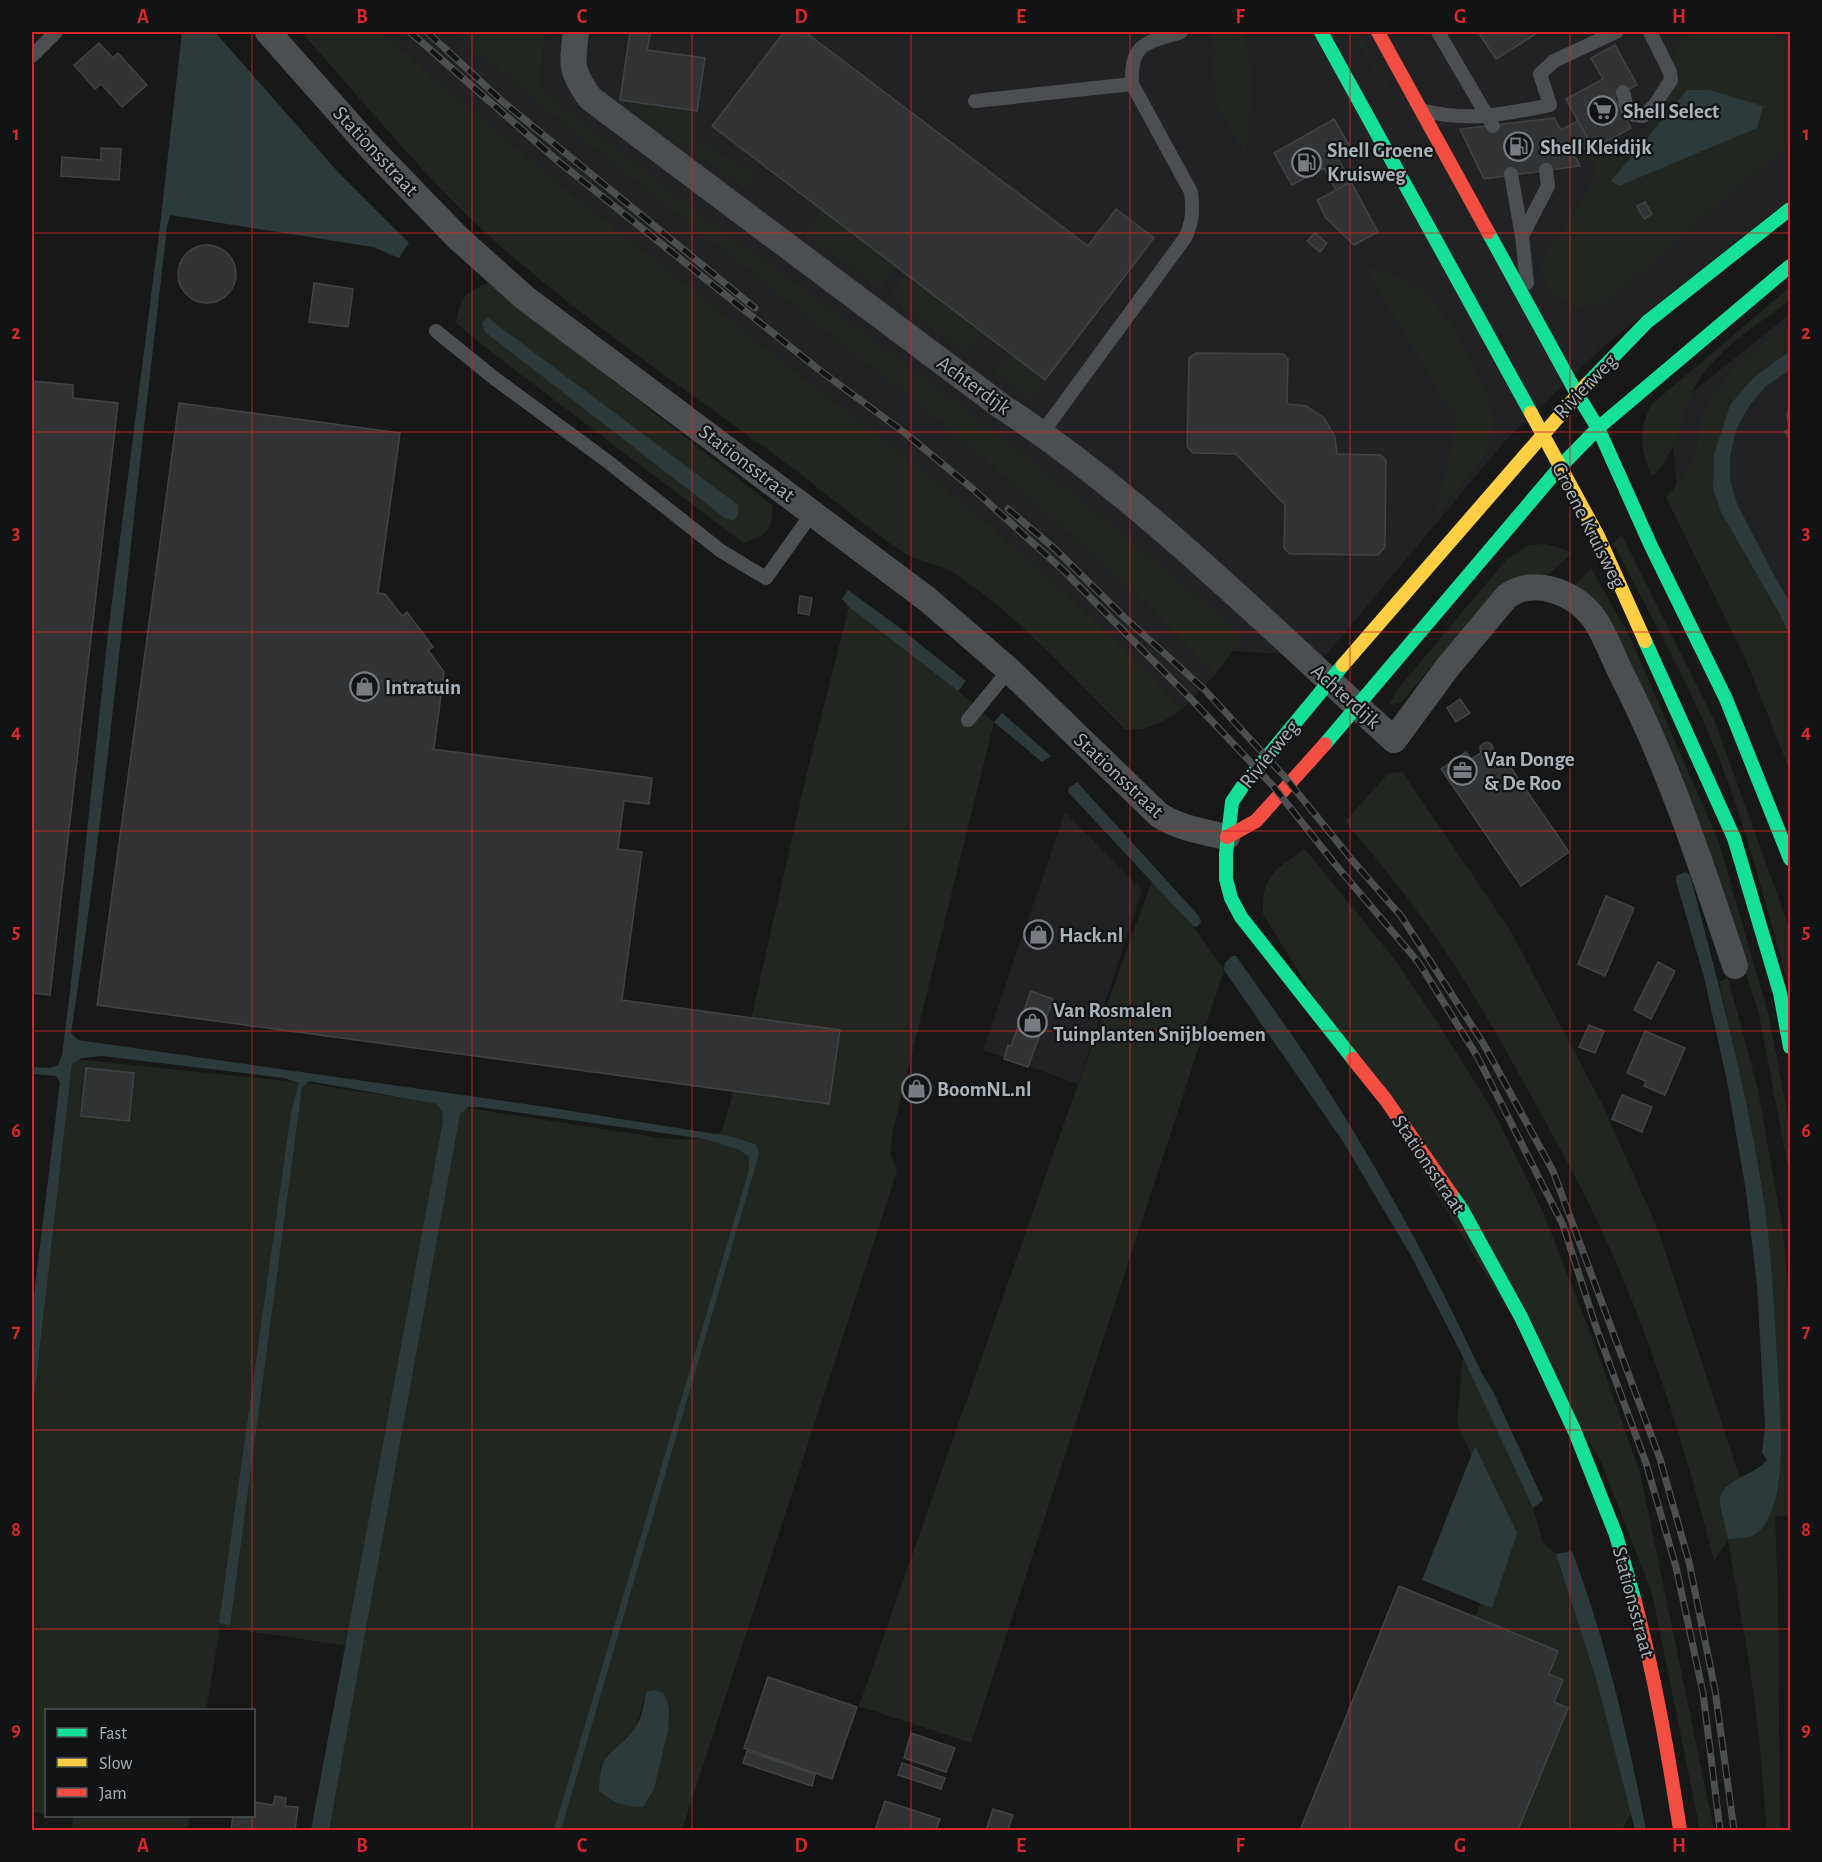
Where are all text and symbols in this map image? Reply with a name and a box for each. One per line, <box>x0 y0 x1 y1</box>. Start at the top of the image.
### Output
text: A <box>137 7 149 27</box>
text: B <box>356 7 368 27</box>
text: C <box>577 7 588 27</box>
text: D <box>794 7 808 27</box>
text: E <box>1016 7 1026 27</box>
text: F <box>1235 7 1245 27</box>
text: G <box>1454 7 1466 27</box>
text: H <box>1672 7 1686 27</box>
supermarket icon: Shell Select <box>1586 95 1618 127</box>
place label: Shell Select <box>1623 101 1719 122</box>
street label: Stationsstraat <box>329 103 422 200</box>
text: 1 <box>12 124 20 144</box>
text: 1 <box>1802 124 1810 144</box>
fuel station icon: Shell Kleidijk <box>1503 131 1535 163</box>
place label: Shell Kleidijk <box>1540 137 1652 158</box>
place label: Shell Groene Kruisweg <box>1327 140 1433 185</box>
fuel station icon: Shell Groene Kruisweg <box>1290 146 1322 178</box>
text: 2 <box>11 323 21 343</box>
text: 2 <box>1801 323 1811 343</box>
street label: Rivierweg <box>1550 349 1622 423</box>
street label: Achterdijk <box>933 352 1014 419</box>
street label: Stationsstraat <box>695 421 799 506</box>
street label: Groene Kruisweg <box>1548 459 1630 592</box>
text: 3 <box>12 523 20 543</box>
text: 3 <box>1802 523 1810 543</box>
street label: Achterdijk <box>1307 660 1384 733</box>
shop icon: Intratuin <box>348 671 380 703</box>
place label: Intratuin <box>385 677 461 698</box>
street label: Rivierweg <box>1236 716 1304 792</box>
text: 4 <box>11 722 21 742</box>
text: 4 <box>1801 722 1811 742</box>
street label: Stationsstraat <box>1070 729 1168 822</box>
place label: Van Donge & De Roo <box>1484 749 1575 794</box>
office icon: Van Donge & De Roo <box>1447 755 1479 787</box>
shop icon: Hack.nl <box>1022 919 1054 951</box>
text: 5 <box>12 922 20 942</box>
text: 5 <box>1802 922 1810 942</box>
place label: Hack.nl <box>1059 925 1123 946</box>
place label: Van Rosmalen Tuinplanten Snijbloemen <box>1053 1000 1266 1045</box>
shop icon: Van Rosmalen Tuinplanten Snijbloemen <box>1016 1006 1048 1038</box>
shop icon: BoomNL.nl <box>900 1073 932 1105</box>
place label: BoomNL.nl <box>937 1079 1032 1100</box>
street label: Stationsstraat <box>1388 1111 1469 1218</box>
text: 6 <box>11 1121 21 1141</box>
text: 6 <box>1801 1121 1811 1141</box>
text: 7 <box>12 1321 21 1341</box>
text: 7 <box>1802 1321 1811 1341</box>
text: 8 <box>11 1520 21 1540</box>
text: 8 <box>1801 1520 1811 1540</box>
street label: Stationsstraat <box>1609 1544 1658 1660</box>
legend <box>45 1709 255 1817</box>
text: 9 <box>11 1720 21 1740</box>
text: 9 <box>1801 1720 1811 1740</box>
text: Fast <box>99 1725 127 1743</box>
text: Slow <box>99 1755 132 1773</box>
text: Jam <box>99 1785 127 1803</box>
text: A <box>137 1836 149 1856</box>
text: B <box>356 1836 368 1856</box>
text: C <box>577 1836 588 1856</box>
text: D <box>794 1836 808 1856</box>
text: E <box>1016 1836 1026 1856</box>
text: F <box>1235 1836 1245 1856</box>
text: G <box>1454 1836 1466 1856</box>
text: H <box>1672 1836 1686 1856</box>

